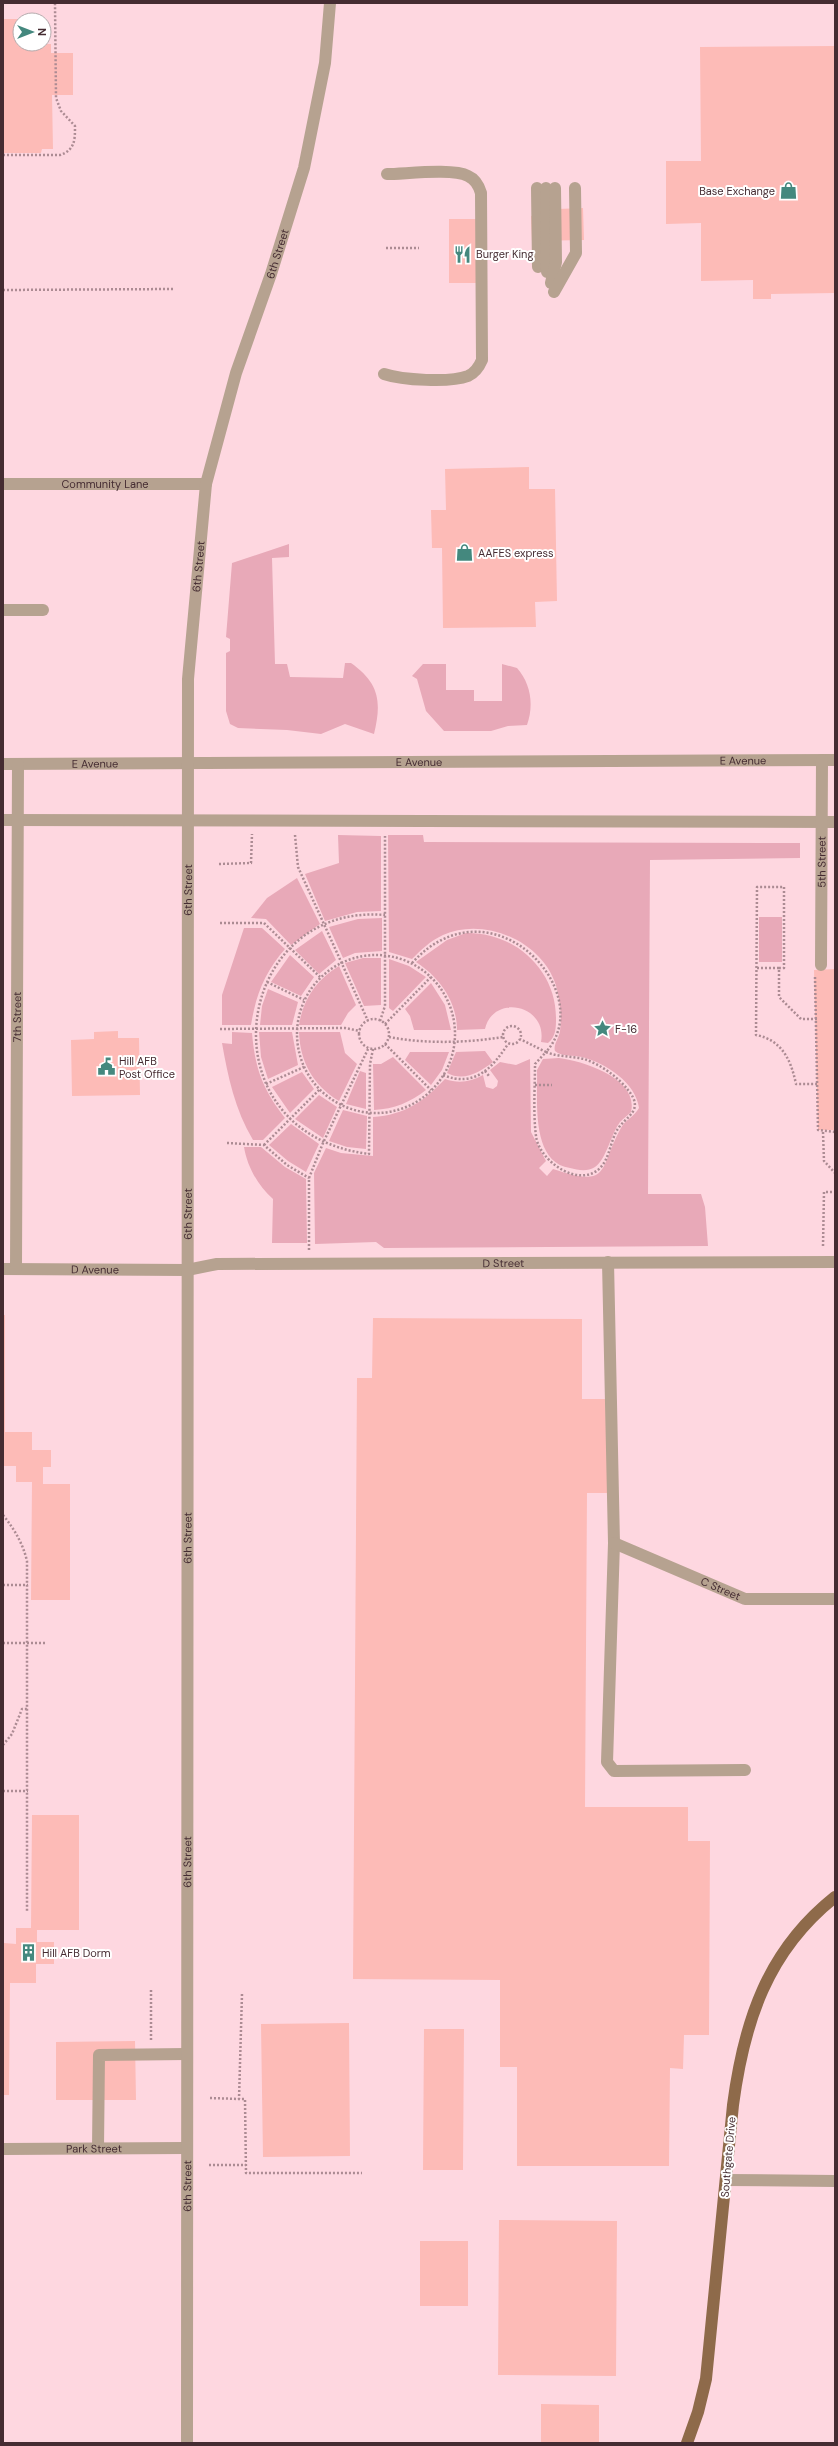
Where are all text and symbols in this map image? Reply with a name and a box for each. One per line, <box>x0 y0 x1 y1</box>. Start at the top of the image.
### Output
north arrow <box>12 12 52 52</box>
text: N <box>35 28 49 36</box>
shop icon: Base Exchange <box>778 181 798 201</box>
place label: Base Exchange <box>699 184 775 198</box>
street label: 6th Street <box>263 227 292 281</box>
restaurant icon: Burger King <box>453 244 473 264</box>
place label: Burger King <box>476 247 534 261</box>
street label: Community Lane <box>61 477 149 491</box>
street label: 6th Street <box>189 540 208 593</box>
shop icon: AAFES express <box>455 543 475 563</box>
place label: AAFES express <box>478 546 554 560</box>
street label: E Avenue <box>720 753 766 768</box>
street label: E Avenue <box>396 755 442 769</box>
street label: E Avenue <box>72 756 118 771</box>
street label: 5th Street <box>814 836 829 888</box>
street label: 6th Street <box>181 864 195 916</box>
street label: 7th Street <box>10 992 24 1042</box>
place icon: F-16 <box>592 1019 612 1039</box>
place label: F-16 <box>615 1022 637 1036</box>
place label: Hill AFB Post Office <box>119 1054 175 1081</box>
public building icon: Hill AFB Post Office <box>96 1057 116 1077</box>
street label: 6th Street <box>181 1188 195 1240</box>
street label: D Street <box>483 1256 524 1270</box>
street label: D Avenue <box>71 1262 119 1277</box>
street label: 6th Street <box>180 1512 195 1564</box>
street label: C Street <box>699 1574 743 1603</box>
street label: 6th Street <box>180 1836 194 1888</box>
building icon: Hill AFB Dorm <box>19 1943 39 1963</box>
place label: Hill AFB Dorm <box>42 1946 111 1960</box>
street label: Southgate Drive <box>717 2116 739 2198</box>
street label: Park Street <box>66 2141 122 2156</box>
street label: 6th Street <box>180 2160 194 2212</box>

